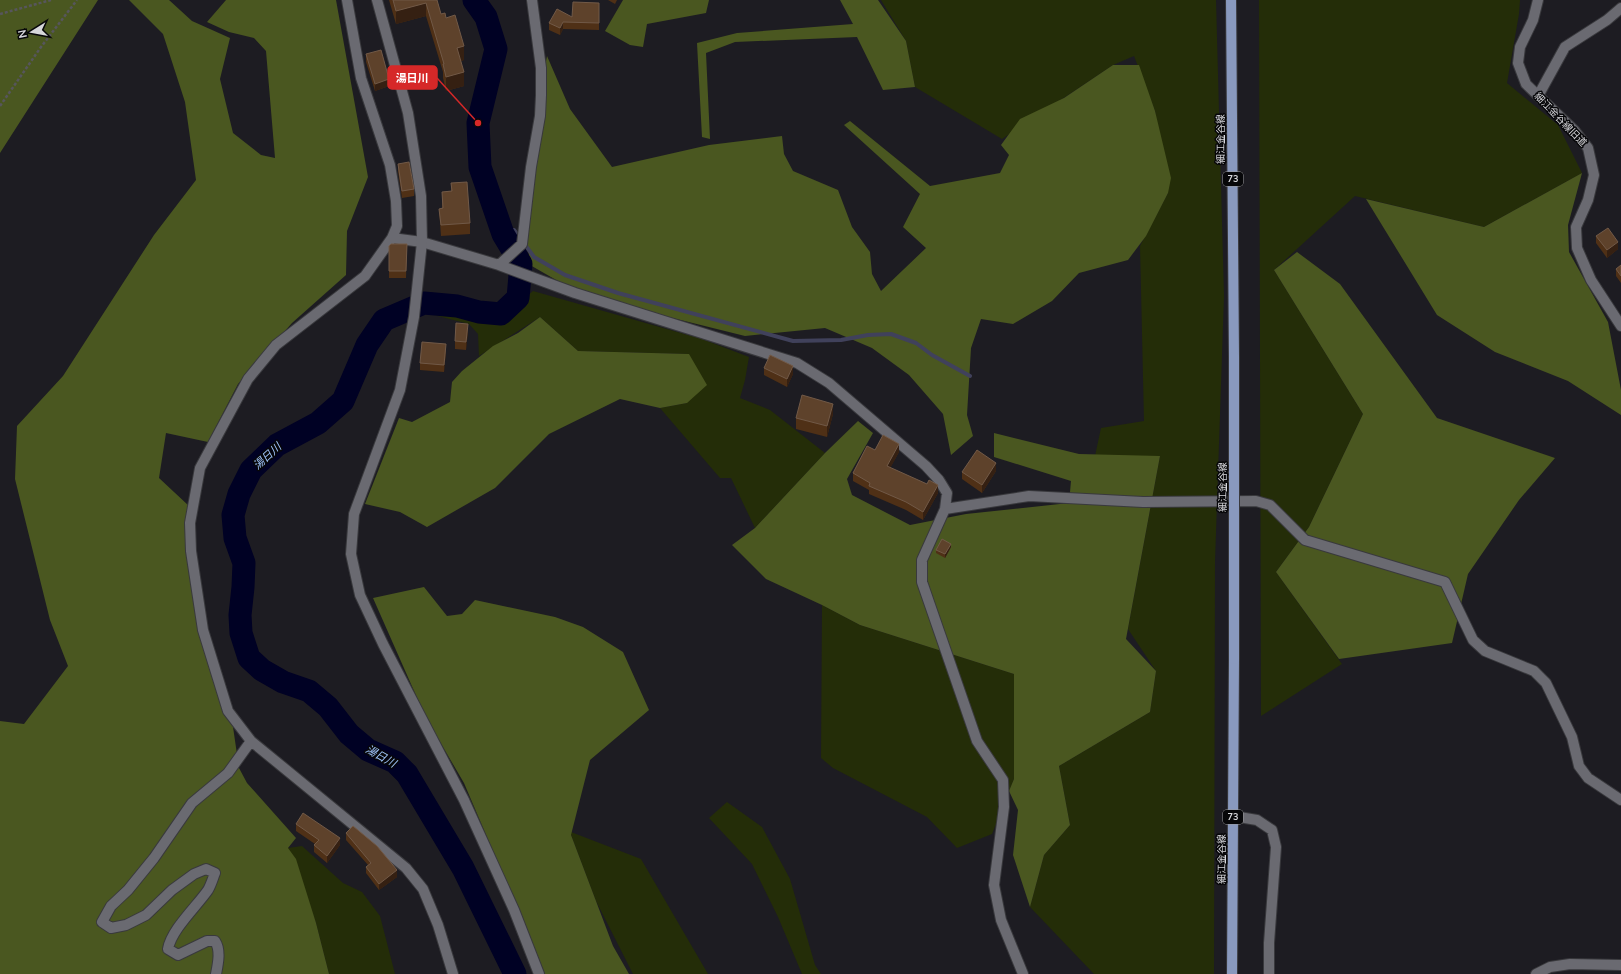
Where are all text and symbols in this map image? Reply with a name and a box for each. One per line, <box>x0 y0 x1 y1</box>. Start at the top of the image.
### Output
north arrow <box>12 12 52 52</box>
text: N <box>15 28 30 39</box>
callout: 湯日川 <box>388 66 437 89</box>
text: 湯日川 <box>396 71 429 85</box>
street label: 細江金谷線旧道 <box>1532 90 1590 149</box>
street label: 細江金谷線 <box>1214 114 1227 164</box>
road number: 73 <box>1223 172 1243 186</box>
water label: 湯日川 <box>250 439 285 472</box>
street label: 細江金谷線 <box>1216 462 1229 512</box>
water label: 湯日川 <box>363 742 400 771</box>
road number: 73 <box>1223 810 1243 824</box>
street label: 細江金谷線 <box>1215 834 1228 884</box>

